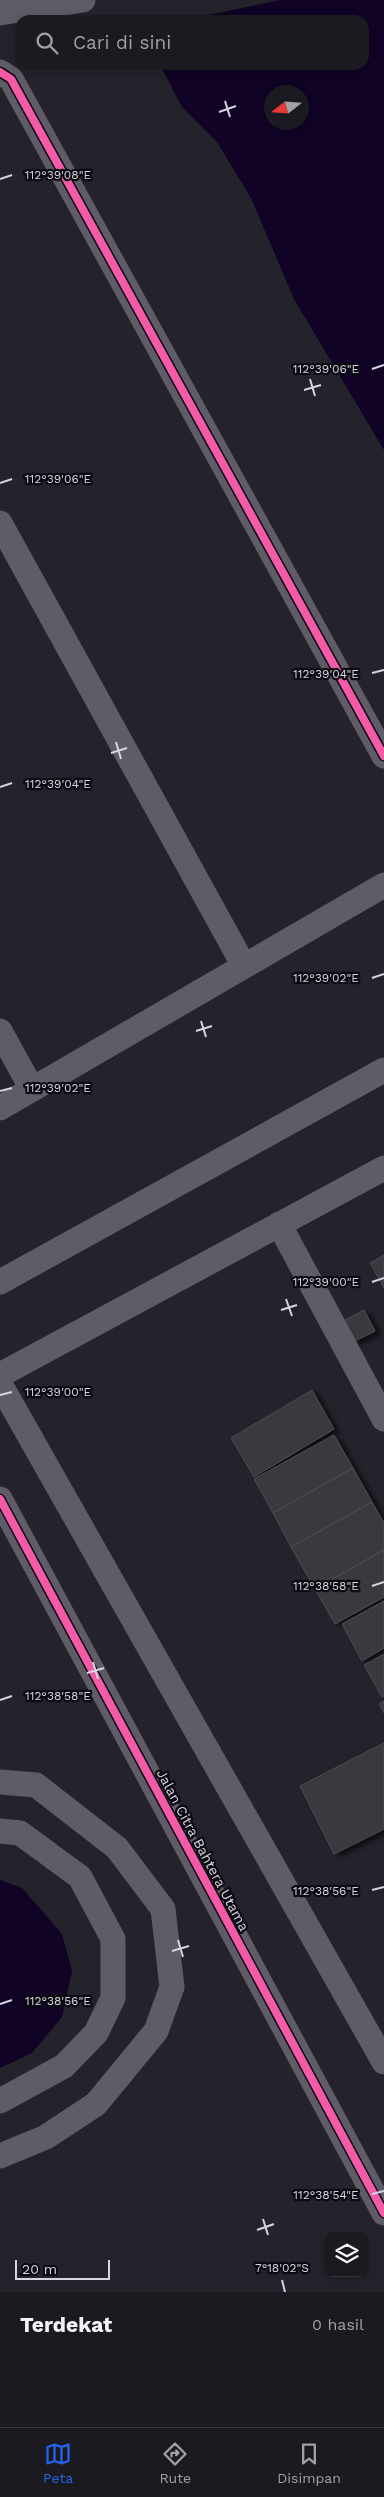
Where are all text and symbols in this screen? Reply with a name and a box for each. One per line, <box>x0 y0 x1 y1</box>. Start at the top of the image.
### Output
search box <box>15 15 369 70</box>
icon: search <box>33 29 61 57</box>
text: Cari di sini <box>73 31 171 54</box>
north arrow <box>264 85 309 130</box>
text: 112°39'08"E <box>25 168 92 182</box>
text: 112°39'06"E <box>293 362 360 376</box>
text: 112°39'06"E <box>25 472 92 486</box>
text: 112°39'04"E <box>293 667 359 681</box>
text: 112°39'04"E <box>25 777 91 791</box>
text: 112°39'02"E <box>293 971 359 985</box>
text: 112°39'02"E <box>25 1081 91 1095</box>
text: 112°39'00"E <box>293 1275 360 1289</box>
text: 112°39'00"E <box>25 1385 92 1399</box>
text: 112°38'58"E <box>293 1579 359 1593</box>
text: 112°38'58"E <box>25 1689 91 1703</box>
street label: Jalan Citra Bahtera Utama <box>154 1766 253 1934</box>
text: 112°38'56"E <box>293 1884 359 1898</box>
text: 112°38'56"E <box>25 1994 91 2008</box>
text: 112°38'54"E <box>293 2188 359 2202</box>
map controls <box>324 2232 369 2277</box>
button: layers <box>324 2232 369 2277</box>
scale bar <box>15 2257 110 2280</box>
text: 20 m <box>22 2261 57 2277</box>
text: 7°18'02"S <box>255 2261 309 2275</box>
text: Terdekat <box>20 2312 112 2337</box>
text: 0 hasil <box>312 2315 364 2334</box>
tab: Peta <box>43 2440 73 2486</box>
tab: Rute <box>159 2440 191 2486</box>
tab: Disimpan <box>277 2440 341 2486</box>

